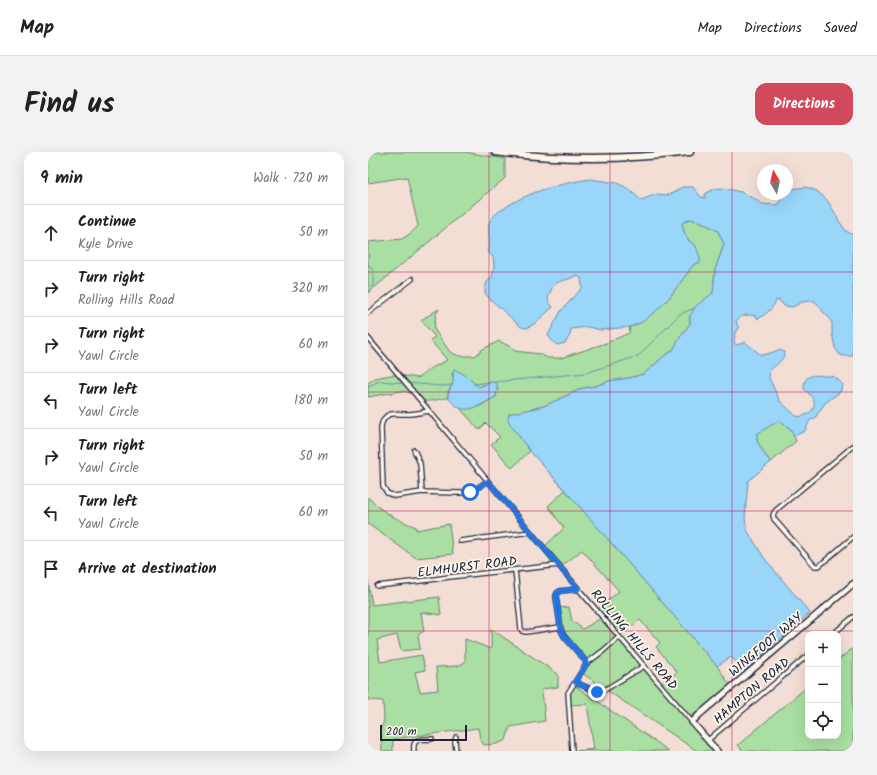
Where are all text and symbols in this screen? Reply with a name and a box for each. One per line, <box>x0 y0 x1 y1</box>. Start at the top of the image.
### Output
text: Map <box>20 13 54 43</box>
text: Map <box>697 17 722 39</box>
text: Directions <box>744 17 802 39</box>
text: Saved <box>824 17 857 39</box>
text: Find us <box>24 82 115 127</box>
button: Directions <box>755 83 853 125</box>
north arrow <box>757 164 793 200</box>
text: 9 min <box>40 165 83 192</box>
text: Walk · 720 m <box>253 168 328 189</box>
text: Continue <box>78 210 136 234</box>
icon: ahead <box>40 222 62 244</box>
text: 50 m <box>299 222 328 243</box>
text: Kyle Drive <box>78 234 133 255</box>
text: Turn right <box>78 266 145 290</box>
icon: right <box>40 278 62 300</box>
text: 320 m <box>291 278 328 299</box>
text: Rolling Hills Road <box>78 290 174 311</box>
text: Turn right <box>78 322 145 346</box>
icon: right <box>40 334 62 356</box>
text: 60 m <box>299 334 328 355</box>
text: Yawl Circle <box>78 346 139 367</box>
text: Turn left <box>78 378 138 402</box>
icon: left <box>40 390 62 412</box>
text: 180 m <box>294 390 328 411</box>
text: Yawl Circle <box>78 402 139 423</box>
text: Turn right <box>78 434 145 458</box>
icon: right <box>40 446 62 468</box>
text: 50 m <box>299 446 328 467</box>
text: Yawl Circle <box>78 458 139 479</box>
route start <box>461 483 479 501</box>
text: Turn left <box>78 490 138 514</box>
icon: left <box>40 502 62 524</box>
text: 60 m <box>299 502 328 523</box>
text: Yawl Circle <box>78 514 139 535</box>
street label: ELMHURST ROAD <box>416 551 518 584</box>
text: Arrive at destination <box>78 557 217 581</box>
icon: arrive <box>40 558 62 580</box>
street label: ROLLING HILLS ROAD <box>585 585 683 695</box>
street label: WINGFOOT WAY <box>724 607 808 683</box>
map controls <box>805 631 841 739</box>
button: + <box>805 631 841 667</box>
street label: HAMPTON ROAD <box>709 653 795 730</box>
button: − <box>805 667 841 703</box>
route end <box>588 683 606 701</box>
button: locate <box>805 703 841 739</box>
scale bar <box>380 723 467 742</box>
text: 200 m <box>386 723 417 741</box>

